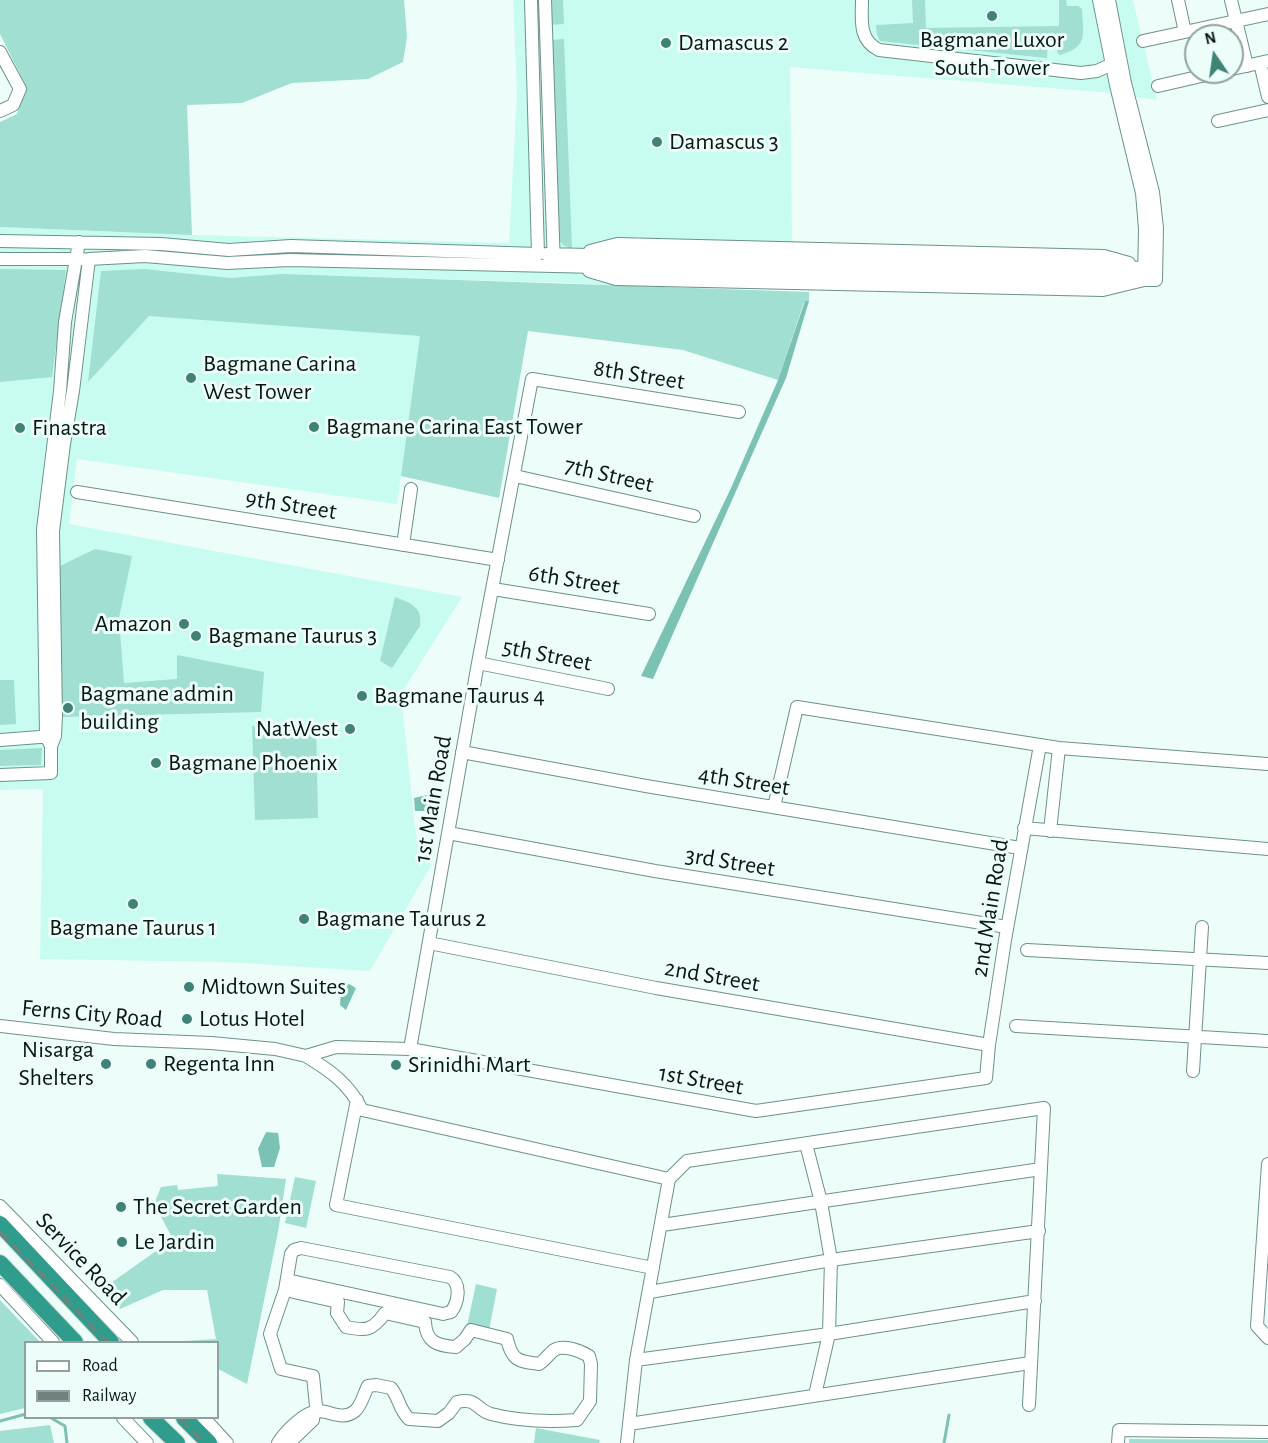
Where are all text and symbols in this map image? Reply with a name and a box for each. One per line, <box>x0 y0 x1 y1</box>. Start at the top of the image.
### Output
marker: Bagmane Luxor South Tower <box>985 9 999 23</box>
north arrow <box>1184 24 1244 84</box>
place label: Bagmane Luxor South Tower <box>920 26 1064 82</box>
place label: Damascus 2 <box>678 29 789 57</box>
text: N <box>1203 29 1218 47</box>
marker: Damascus 2 <box>659 36 673 50</box>
place label: Damascus 3 <box>669 128 779 156</box>
marker: Damascus 3 <box>650 135 664 149</box>
place label: Bagmane Carina West Tower <box>203 350 356 406</box>
street label: 8th Street <box>591 354 687 396</box>
marker: Bagmane Carina West Tower <box>184 371 198 385</box>
place label: Bagmane Carina East Tower <box>326 413 582 441</box>
place label: Finastra <box>32 414 107 442</box>
marker: Bagmane Carina East Tower <box>307 420 321 434</box>
marker: Finastra <box>13 421 27 435</box>
street label: 7th Street <box>562 451 656 499</box>
street label: 9th Street <box>243 484 339 526</box>
street label: 6th Street <box>526 559 622 601</box>
place label: Amazon <box>95 610 172 638</box>
marker: Amazon <box>177 617 191 631</box>
place label: Bagmane Taurus 3 <box>208 622 377 650</box>
marker: Bagmane Taurus 3 <box>189 629 203 643</box>
street label: 5th Street <box>500 632 594 678</box>
place label: Bagmane admin building <box>80 680 234 736</box>
place label: Bagmane Taurus 4 <box>374 682 545 710</box>
marker: Bagmane Taurus 4 <box>355 689 369 703</box>
marker: Bagmane admin building <box>61 701 75 715</box>
place label: NatWest <box>256 715 338 743</box>
marker: NatWest <box>343 722 357 736</box>
street label: 1st Main Road <box>408 733 458 865</box>
place label: Bagmane Phoenix <box>168 749 338 777</box>
marker: Bagmane Phoenix <box>149 756 163 770</box>
street label: 4th Street <box>696 760 792 802</box>
street label: 2nd Main Road <box>965 837 1015 979</box>
street label: 3rd Street <box>683 841 777 883</box>
marker: Bagmane Taurus 1 <box>126 897 140 911</box>
place label: Bagmane Taurus 2 <box>316 905 486 933</box>
marker: Bagmane Taurus 2 <box>297 912 311 926</box>
place label: Bagmane Taurus 1 <box>49 914 217 942</box>
street label: 2nd Street <box>662 953 762 999</box>
place label: Midtown Suites <box>201 973 346 1001</box>
marker: Midtown Suites <box>182 980 196 994</box>
street label: Ferns City Road <box>20 993 164 1035</box>
place label: Lotus Hotel <box>199 1005 305 1033</box>
marker: Lotus Hotel <box>180 1012 194 1026</box>
place label: Nisarga Shelters <box>18 1036 94 1092</box>
place label: Regenta Inn <box>163 1050 275 1078</box>
place label: Srinidhi Mart <box>408 1051 530 1079</box>
marker: Nisarga Shelters <box>99 1057 113 1071</box>
marker: Regenta Inn <box>144 1057 158 1071</box>
marker: Srinidhi Mart <box>389 1058 403 1072</box>
street label: 1st Street <box>657 1058 745 1102</box>
place label: The Secret Garden <box>133 1193 302 1221</box>
marker: The Secret Garden <box>114 1200 128 1214</box>
street label: Service Road <box>30 1207 132 1311</box>
place label: Le Jardin <box>134 1228 215 1256</box>
marker: Le Jardin <box>115 1235 129 1249</box>
legend <box>24 1341 219 1419</box>
text: Road <box>82 1357 118 1375</box>
text: Railway <box>82 1387 136 1405</box>

